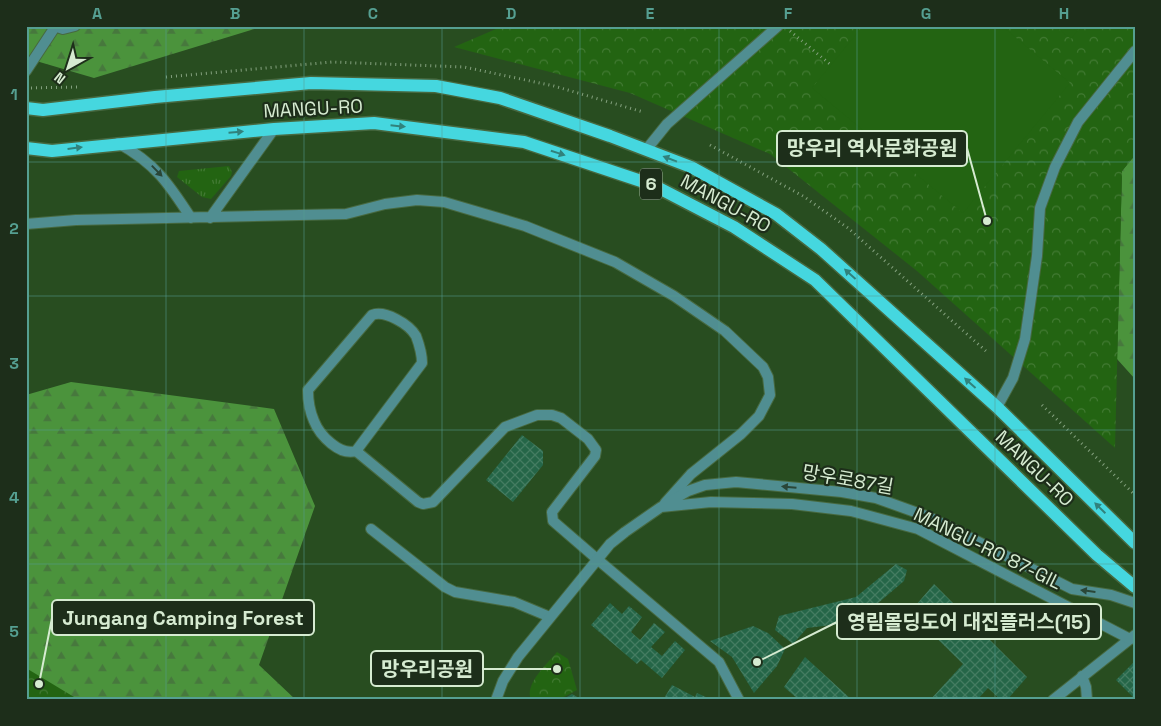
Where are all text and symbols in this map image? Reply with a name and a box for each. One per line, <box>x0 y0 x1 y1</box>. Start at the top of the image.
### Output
text: A <box>92 3 102 24</box>
text: B <box>230 3 240 24</box>
text: C <box>368 3 378 24</box>
text: D <box>506 3 516 24</box>
text: E <box>646 3 655 24</box>
text: F <box>784 3 793 24</box>
text: G <box>921 3 931 24</box>
text: H <box>1059 3 1069 24</box>
north arrow <box>42 42 92 92</box>
text: N <box>51 68 69 88</box>
text: 1 <box>10 84 18 105</box>
street label: MANGU-RO <box>263 93 363 124</box>
one-way arrow <box>391 122 407 130</box>
one-way arrow <box>229 128 245 136</box>
callout: 망우리 역사문화공원 <box>777 131 967 166</box>
text: 망우리 역사문화공원 <box>787 135 957 161</box>
one-way arrow <box>67 144 83 152</box>
one-way arrow <box>551 150 566 158</box>
one-way arrow <box>662 155 677 163</box>
one-way arrow <box>151 164 163 176</box>
road number: 6 <box>640 168 662 200</box>
street label: MANGU-RO <box>676 168 775 239</box>
text: 2 <box>9 218 19 239</box>
one-way arrow <box>844 269 856 280</box>
text: 3 <box>9 353 19 374</box>
one-way arrow <box>964 378 977 389</box>
street label: MANGU-RO <box>990 425 1079 512</box>
street label: 망우로87길 <box>800 459 896 500</box>
one-way arrow <box>781 483 797 491</box>
text: 4 <box>9 487 19 508</box>
street label: MANGU-RO 87-GIL <box>910 502 1066 595</box>
one-way arrow <box>1094 503 1106 515</box>
one-way arrow <box>1079 587 1095 595</box>
callout: Jungang Camping Forest <box>52 600 314 635</box>
callout: 영림몰딩도어 대진플러스(15) <box>837 604 1101 639</box>
text: Jungang Camping Forest <box>62 605 304 631</box>
text: 영림몰딩도어 대진플러스(15) <box>847 609 1091 635</box>
text: 5 <box>9 621 19 642</box>
callout: 망우리공원 <box>371 651 483 686</box>
text: 망우리공원 <box>381 656 473 682</box>

